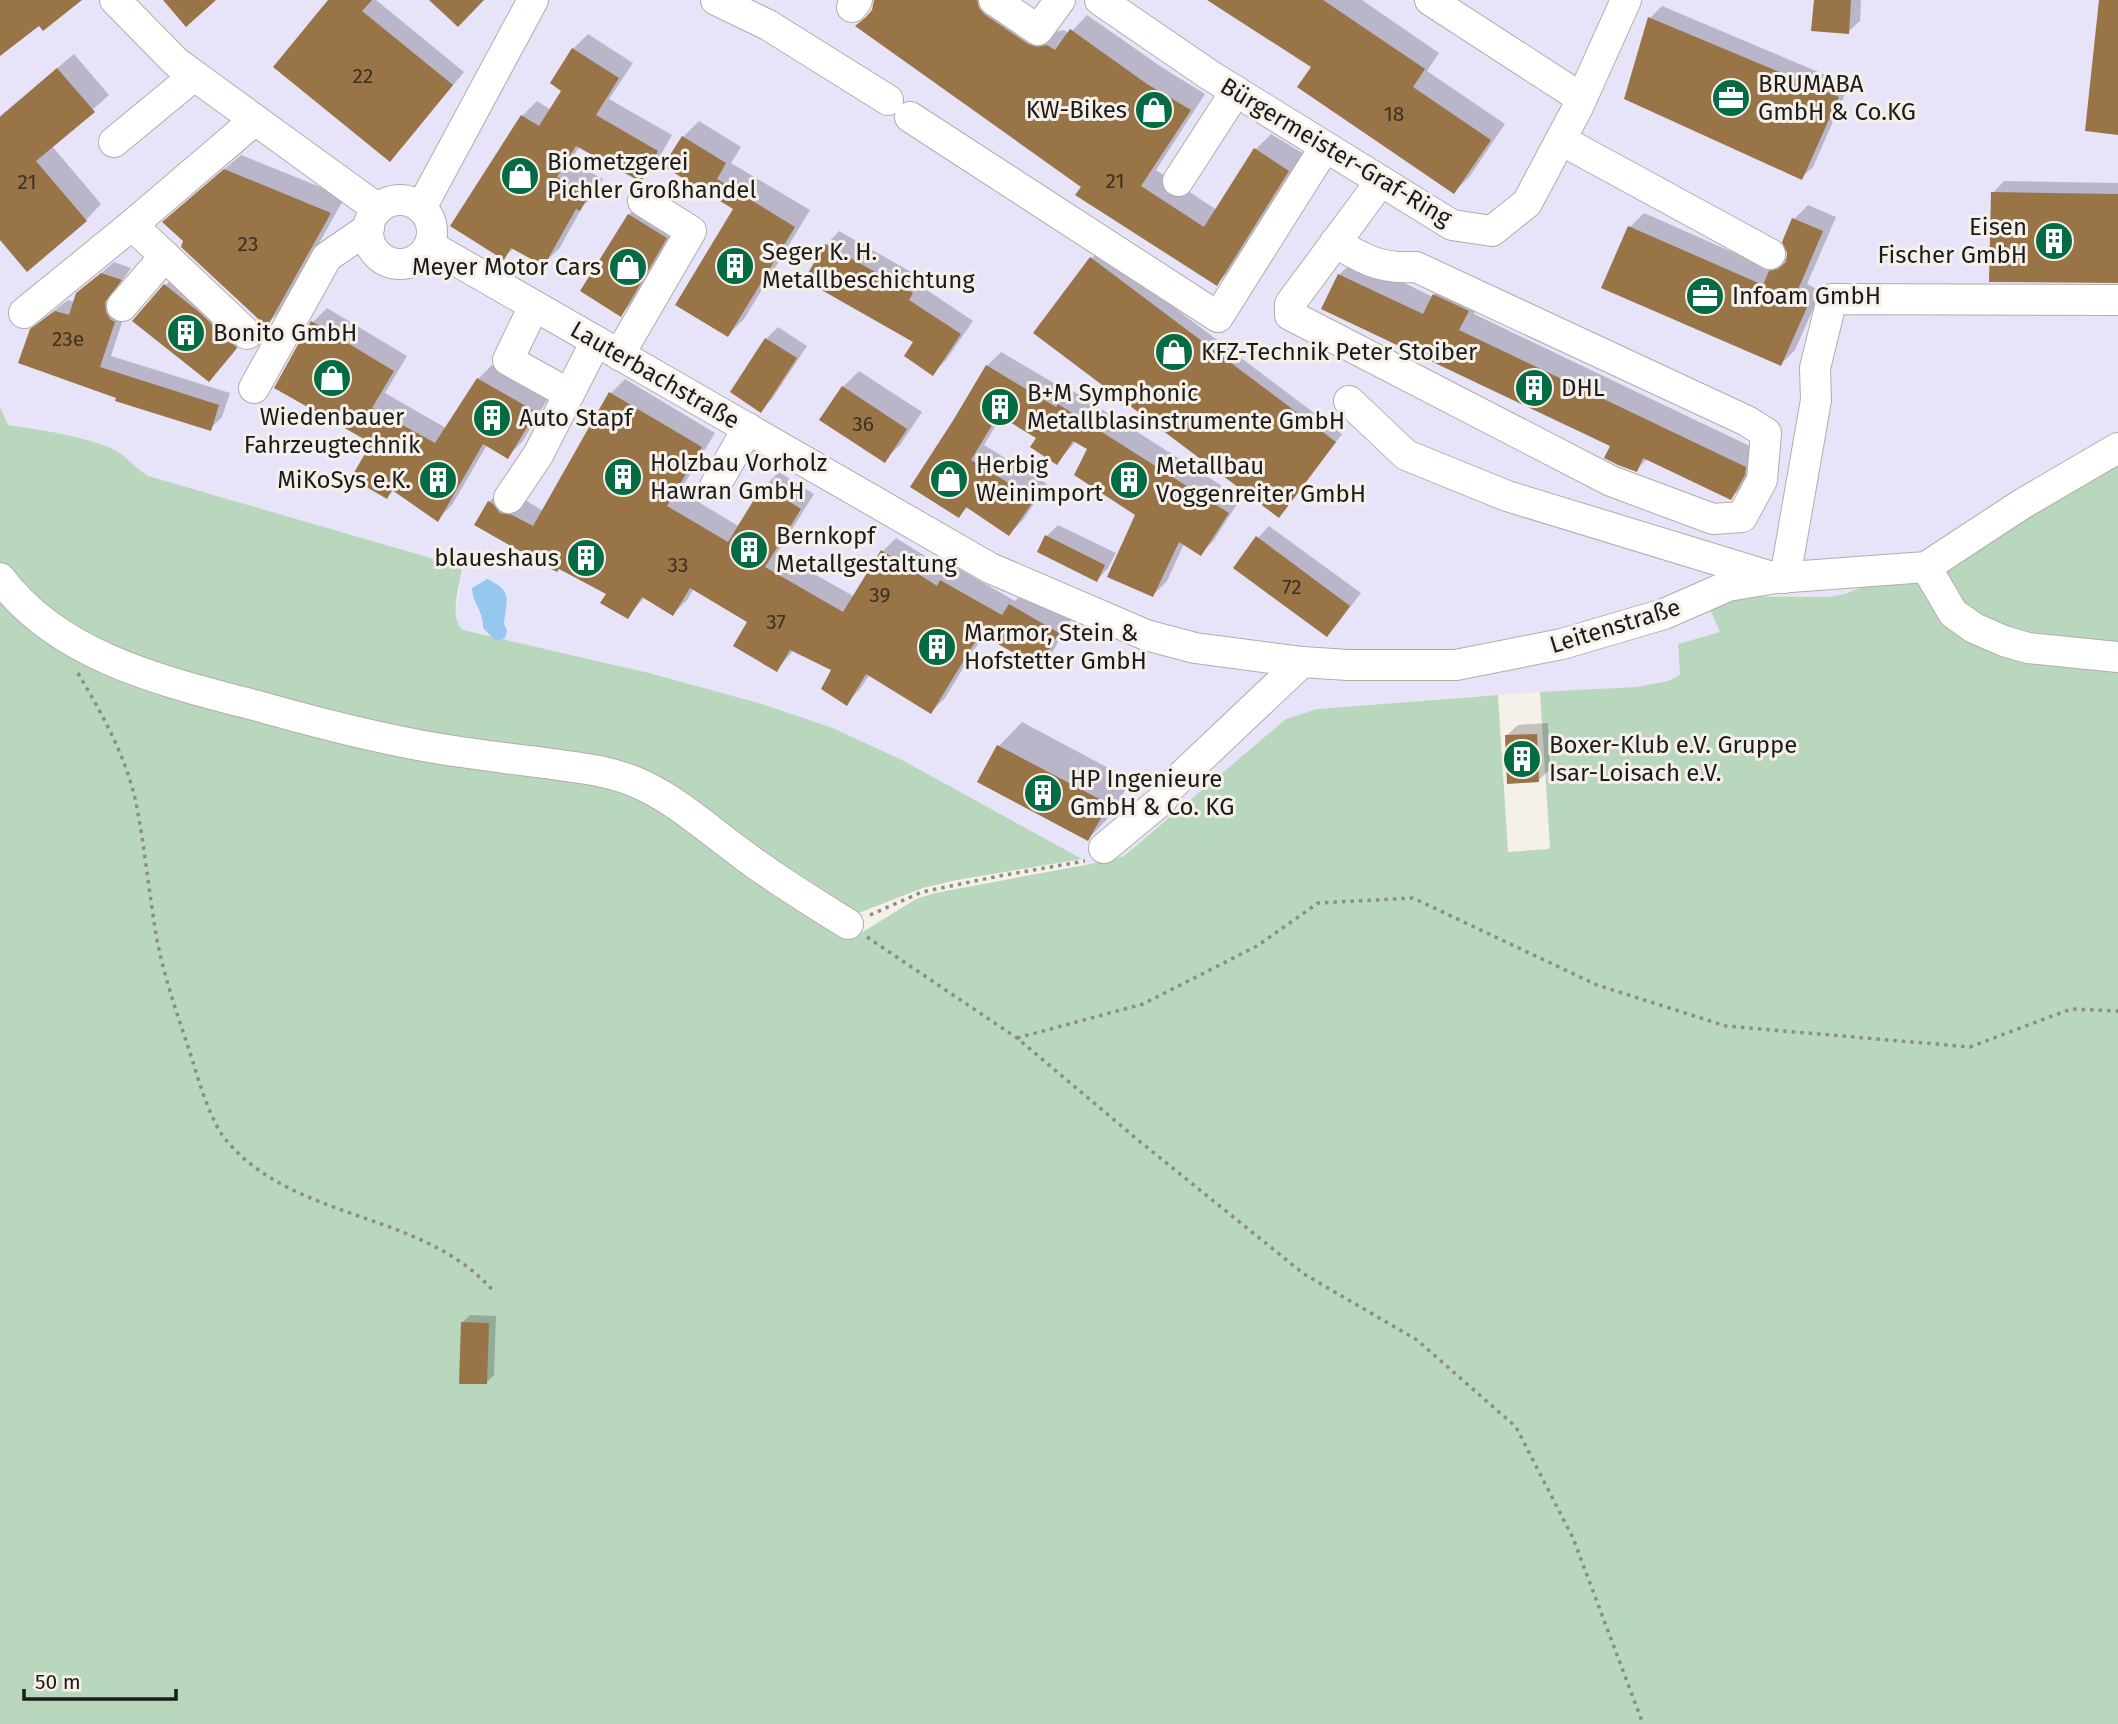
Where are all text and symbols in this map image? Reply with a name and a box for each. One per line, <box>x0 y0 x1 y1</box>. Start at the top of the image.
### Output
house number: 22 <box>353 63 373 89</box>
place label: BRUMABA GmbH & Co.KG <box>1758 70 1916 126</box>
street label: Bürgermeister-Graf-Ring <box>1215 72 1457 232</box>
office icon: BRUMABA GmbH & Co.KG <box>1710 77 1752 119</box>
shop icon: KW-Bikes <box>1133 89 1175 131</box>
place label: KW-Bikes <box>1026 96 1127 124</box>
house number: 18 <box>1384 101 1404 127</box>
place label: Biometzgerei Pichler Großhandel <box>547 148 756 204</box>
shop icon: Biometzgerei Pichler Großhandel <box>499 155 541 197</box>
house number: 21 <box>1106 168 1124 194</box>
house number: 21 <box>18 169 36 195</box>
place label: Eisen Fischer GmbH <box>1878 213 2027 269</box>
building icon: Eisen Fischer GmbH <box>2033 220 2075 262</box>
house number: 23 <box>238 231 258 257</box>
place label: Seger K. H. Metallbeschichtung <box>762 238 975 294</box>
building icon: Seger K. H. Metallbeschichtung <box>714 245 756 287</box>
shop icon: Meyer Motor Cars <box>607 246 649 288</box>
place label: Meyer Motor Cars <box>412 253 601 281</box>
office icon: Infoam GmbH <box>1684 275 1726 317</box>
place label: Infoam GmbH <box>1732 282 1881 310</box>
building icon: Bonito GmbH <box>165 312 207 354</box>
street label: Lauterbachstraße <box>565 315 745 435</box>
place label: Bonito GmbH <box>213 319 357 347</box>
house number: 23e <box>52 326 84 352</box>
shop icon: KFZ-Technik Peter Stoiber <box>1153 331 1195 373</box>
place label: KFZ-Technik Peter Stoiber <box>1201 338 1478 366</box>
shop icon: Wiedenbauer Fahrzeugtechnik <box>311 357 353 399</box>
building icon: DHL <box>1513 367 1555 409</box>
place label: DHL <box>1561 374 1605 402</box>
place label: B+M Symphonic Metallblasinstrumente GmbH <box>1027 379 1345 435</box>
building icon: B+M Symphonic Metallblasinstrumente GmbH <box>979 386 1021 428</box>
building icon: Auto Stapf <box>471 397 513 439</box>
place label: Wiedenbauer Fahrzeugtechnik <box>244 403 421 459</box>
place label: Auto Stapf <box>519 404 634 432</box>
house number: 36 <box>852 411 874 437</box>
place label: Holzbau Vorholz Hawran GmbH <box>650 449 827 505</box>
place label: Herbig Weinimport <box>976 451 1103 507</box>
place label: Metallbau Voggenreiter GmbH <box>1156 452 1366 508</box>
building icon: Holzbau Vorholz Hawran GmbH <box>602 456 644 498</box>
shop icon: Herbig Weinimport <box>928 458 970 500</box>
building icon: MiKoSys e.K. <box>417 459 459 501</box>
building icon: Metallbau Voggenreiter GmbH <box>1108 459 1150 501</box>
place label: MiKoSys e.K. <box>277 466 411 494</box>
place label: Bernkopf Metallgestaltung <box>776 522 958 578</box>
building icon: Bernkopf Metallgestaltung <box>728 529 770 571</box>
building icon: blaueshaus <box>565 537 607 579</box>
place label: blaueshaus <box>434 544 559 572</box>
house number: 33 <box>668 552 688 578</box>
house number: 72 <box>1282 574 1302 600</box>
house number: 39 <box>869 582 891 608</box>
street label: Leitenstraße <box>1546 593 1684 659</box>
house number: 37 <box>766 609 786 635</box>
place label: Marmor, Stein & Hofstetter GmbH <box>964 619 1147 675</box>
building icon: Marmor, Stein & Hofstetter GmbH <box>916 626 958 668</box>
place label: Boxer-Klub e.V. Gruppe Isar-Loisach e.V. <box>1549 731 1797 787</box>
building icon: Boxer-Klub e.V. Gruppe Isar-Loisach e.V. <box>1501 738 1543 780</box>
place label: HP Ingenieure GmbH & Co. KG <box>1070 765 1234 821</box>
building icon: HP Ingenieure GmbH & Co. KG <box>1022 772 1064 814</box>
scale bar <box>24 1658 177 1702</box>
text: 50 m <box>35 1669 81 1695</box>

